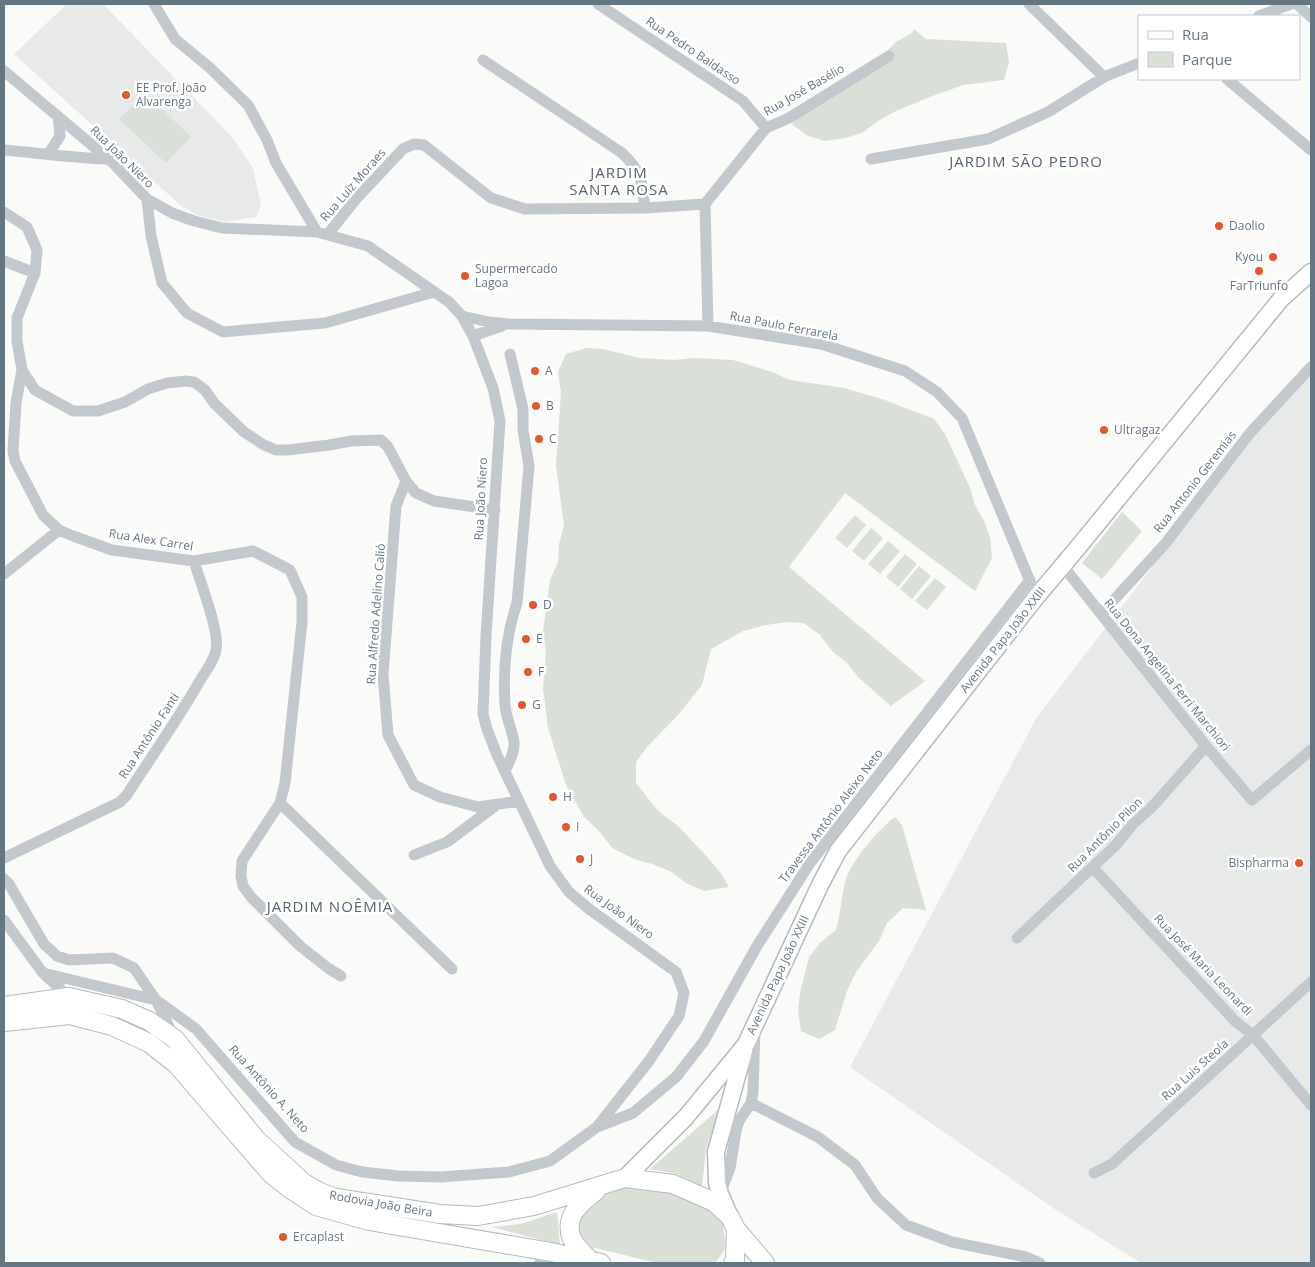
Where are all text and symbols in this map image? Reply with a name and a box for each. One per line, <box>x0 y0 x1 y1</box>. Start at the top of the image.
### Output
street label: Rua Pedro Baldasso <box>642 12 744 89</box>
legend <box>1138 15 1300 80</box>
text: Rua <box>1182 24 1209 44</box>
text: Parque <box>1182 49 1232 69</box>
street label: Rua José Basélio <box>760 60 847 120</box>
place label: EE Prof. João Alvarenga <box>136 79 206 110</box>
marker: EE Prof. João Alvarenga <box>120 89 132 101</box>
street label: Rua João Niero <box>87 122 158 192</box>
street label: Rua Luiz Moraes <box>316 144 389 225</box>
district label: JARDIM SÃO PEDRO <box>947 151 1103 171</box>
district label: JARDIM SANTA ROSA <box>569 162 669 199</box>
place label: Daolio <box>1229 217 1265 234</box>
marker: Daolio <box>1213 220 1225 232</box>
place label: Kyou <box>1235 248 1263 265</box>
marker: Kyou <box>1267 251 1279 263</box>
place label: Supermercado Lagoa <box>475 260 558 291</box>
marker: FarTriunfo <box>1253 265 1265 277</box>
marker: Supermercado Lagoa <box>459 270 471 282</box>
place label: FarTriunfo <box>1230 277 1288 294</box>
street label: Rua Paulo Ferrarela <box>729 307 840 344</box>
place label: A <box>545 362 553 379</box>
marker: A <box>529 365 541 377</box>
place label: B <box>546 397 554 414</box>
marker: B <box>530 400 542 412</box>
place label: Ultragaz <box>1114 421 1161 438</box>
marker: Ultragaz <box>1098 424 1110 436</box>
street label: Rua Antonio Geremias <box>1149 427 1240 536</box>
place label: C <box>549 430 557 447</box>
marker: C <box>533 433 545 445</box>
street label: Rua João Niero <box>470 457 491 541</box>
street label: Rua Alex Carrel <box>108 524 194 555</box>
street label: Rua Alfredo Adelino Calió <box>362 543 389 685</box>
street label: Avenida Papa João XXIII <box>956 583 1049 696</box>
street label: Rua Dona Angelina Ferri Marchiori <box>1101 595 1234 754</box>
place label: D <box>543 596 552 613</box>
marker: D <box>527 599 539 611</box>
place label: E <box>536 630 543 647</box>
marker: E <box>520 633 532 645</box>
place label: F <box>538 663 544 680</box>
marker: F <box>522 666 534 678</box>
street label: Rua Antônio Fanti <box>114 689 183 782</box>
place label: G <box>532 696 541 713</box>
marker: G <box>516 699 528 711</box>
street label: Travessa Antônio Aleixo Neto <box>775 745 887 886</box>
place label: H <box>563 788 572 805</box>
marker: H <box>547 791 559 803</box>
street label: Rua Antônio Pilon <box>1063 793 1146 876</box>
place label: I <box>576 818 579 835</box>
marker: I <box>560 821 572 833</box>
place label: J <box>589 850 593 867</box>
marker: J <box>574 853 586 865</box>
place label: Bispharma <box>1228 854 1289 871</box>
marker: Bispharma <box>1293 857 1305 869</box>
street label: Rua João Niero <box>581 880 658 943</box>
district label: JARDIM NOÊMIA <box>265 896 393 916</box>
street label: Rua José Maria Leonardi <box>1150 910 1256 1019</box>
street label: Avenida Papa João XXIII <box>742 912 813 1037</box>
street label: Rua Luis Steola <box>1158 1035 1232 1104</box>
street label: Rua Antônio A. Neto <box>225 1041 313 1136</box>
street label: Rodovia João Beira <box>328 1186 434 1221</box>
place label: Ercaplast <box>293 1228 344 1245</box>
marker: Ercaplast <box>277 1231 289 1243</box>

